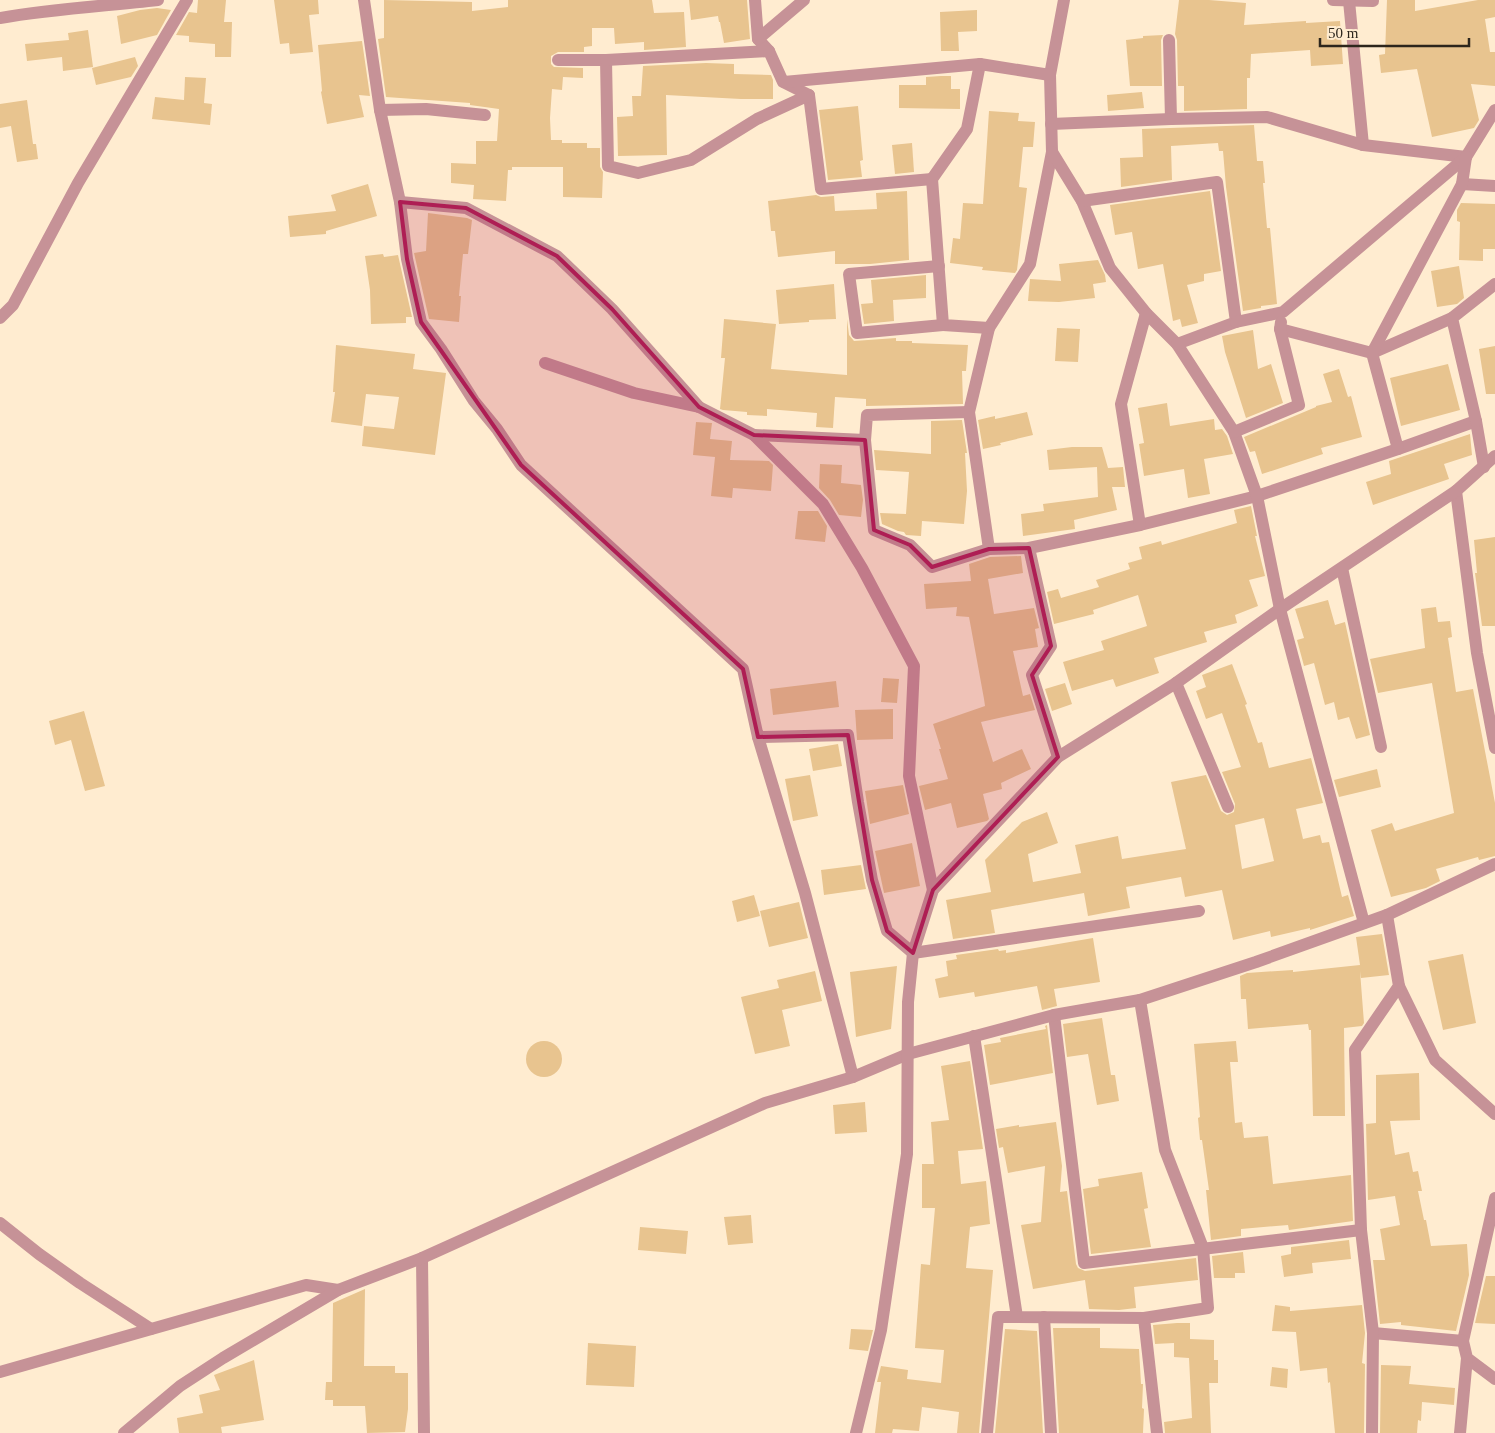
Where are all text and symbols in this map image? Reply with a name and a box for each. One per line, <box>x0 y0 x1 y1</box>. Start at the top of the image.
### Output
scale bar <box>1320 15 1469 47</box>
text: 50 m <box>1328 25 1359 41</box>

